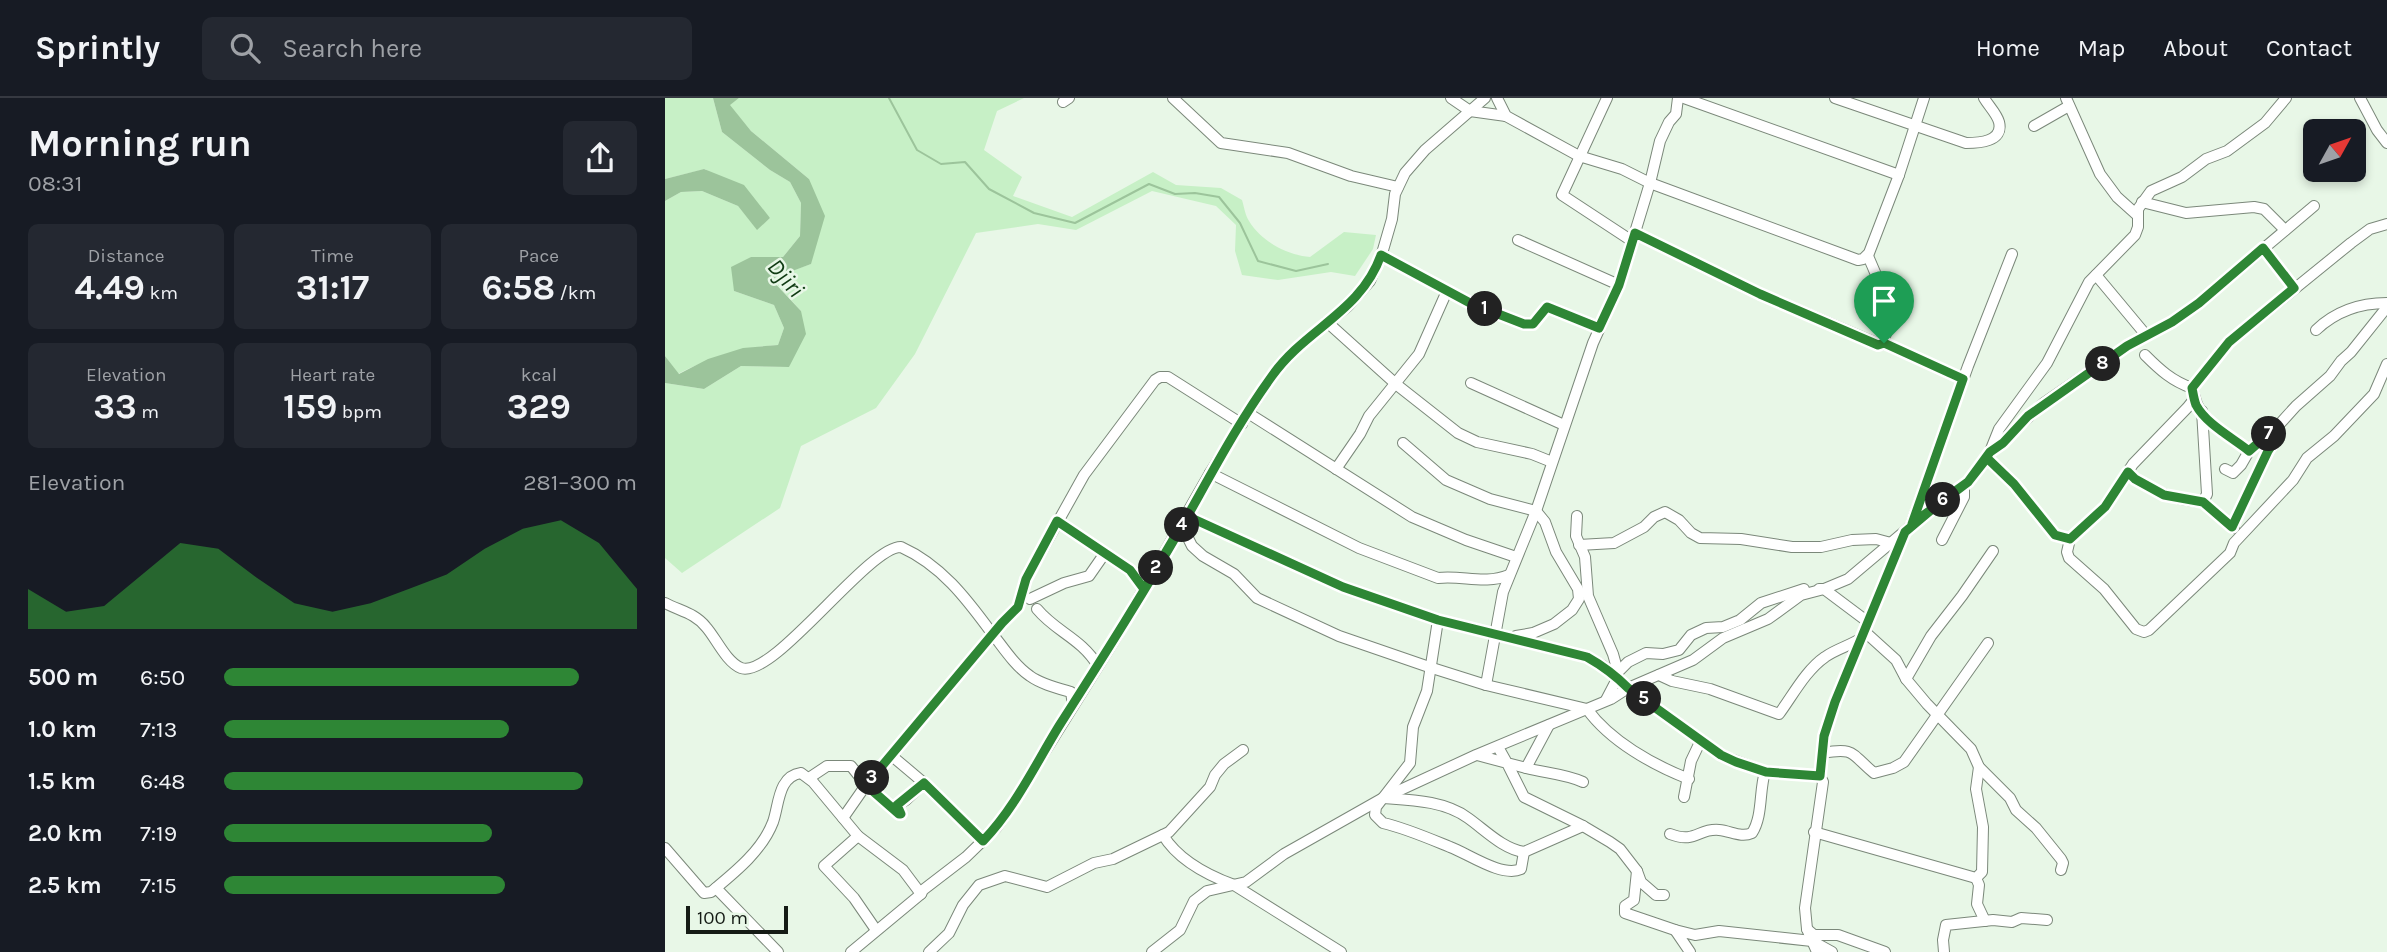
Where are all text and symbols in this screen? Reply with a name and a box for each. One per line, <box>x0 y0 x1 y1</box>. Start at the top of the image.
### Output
search box <box>202 17 692 80</box>
text: Sprintly <box>35 29 160 67</box>
icon: search <box>226 29 264 67</box>
text: Search here <box>282 33 422 64</box>
text: Home <box>1976 34 2040 62</box>
text: Map <box>2078 34 2125 62</box>
text: About <box>2163 34 2228 62</box>
text: Contact <box>2266 34 2352 62</box>
north arrow <box>2303 119 2366 182</box>
map controls <box>2303 119 2366 182</box>
text: Morning run <box>28 121 252 166</box>
button: share <box>563 121 637 195</box>
text: 08:31 <box>28 170 82 197</box>
text: Distance <box>88 245 165 267</box>
text: Time <box>311 245 354 267</box>
text: Pace <box>519 245 559 267</box>
water label: Djiri <box>762 253 810 303</box>
text: 4.49 <box>74 267 145 308</box>
text: 31:17 <box>296 267 369 308</box>
text: 6:58 <box>481 267 555 308</box>
pin <box>1854 271 1914 343</box>
text: km <box>145 282 178 304</box>
text: /km <box>555 282 596 304</box>
icon: arrive <box>1865 282 1903 320</box>
pin: 1 <box>1467 292 1503 326</box>
text: 1 <box>1481 297 1488 319</box>
pin: 8 <box>2085 346 2121 382</box>
text: 8 <box>2096 352 2109 374</box>
text: Elevation <box>86 364 166 386</box>
text: Heart rate <box>290 364 375 386</box>
text: kcal <box>521 364 557 386</box>
text: 33 <box>93 386 137 427</box>
text: 159 <box>283 386 337 427</box>
text: 329 <box>507 386 571 427</box>
text: m <box>137 401 159 423</box>
text: bpm <box>337 401 382 423</box>
pin: 7 <box>2251 416 2287 452</box>
text: 7 <box>2264 422 2273 444</box>
text: Elevation <box>28 469 125 496</box>
text: 281–300 m <box>523 469 637 496</box>
pin: 6 <box>1925 482 1961 518</box>
text: 6 <box>1937 488 1948 510</box>
pin: 4 <box>1165 508 1199 542</box>
text: 4 <box>1176 513 1187 535</box>
pin: 2 <box>1139 550 1173 586</box>
text: 2 <box>1150 556 1161 578</box>
text: 500 m <box>28 664 98 691</box>
text: 6:50 <box>140 664 185 691</box>
pin: 5 <box>1627 682 1661 716</box>
text: 5 <box>1638 687 1649 709</box>
text: 1.0 km <box>28 716 97 743</box>
text: 7:13 <box>140 716 177 743</box>
pin: 3 <box>855 760 889 796</box>
text: 3 <box>866 766 877 788</box>
text: 1.5 km <box>28 768 96 795</box>
text: 6:48 <box>140 768 185 795</box>
text: 2.0 km <box>28 820 103 847</box>
text: 7:19 <box>140 820 177 847</box>
text: 2.5 km <box>28 872 102 899</box>
text: 7:15 <box>140 872 177 899</box>
scale bar <box>686 903 787 935</box>
text: 100 m <box>697 907 748 929</box>

